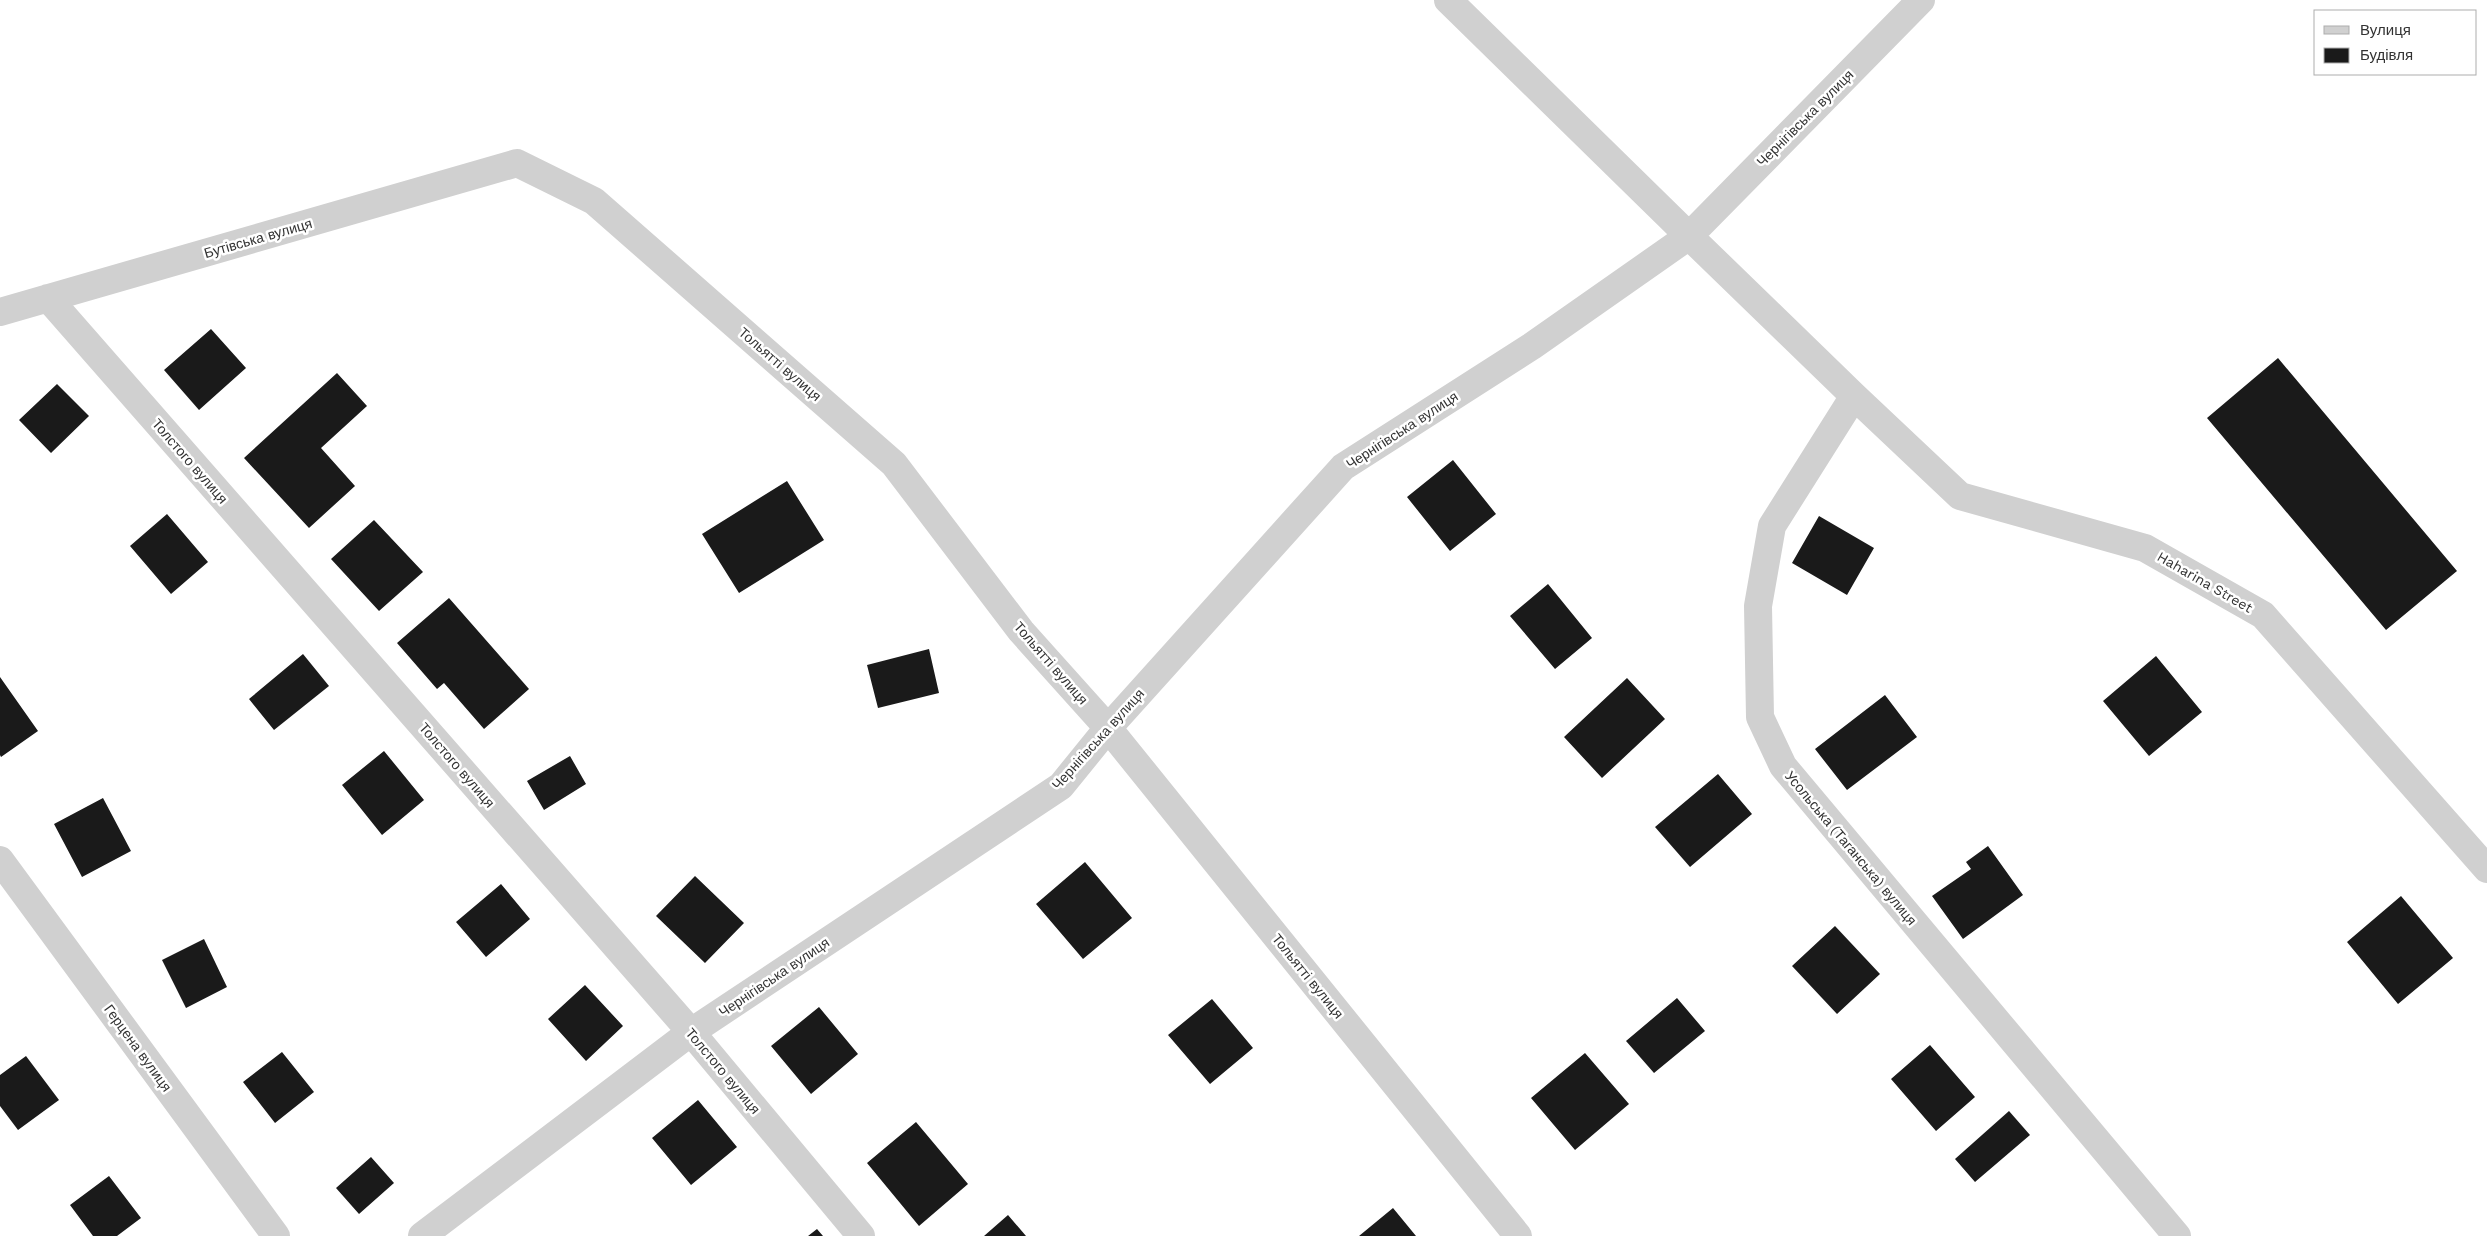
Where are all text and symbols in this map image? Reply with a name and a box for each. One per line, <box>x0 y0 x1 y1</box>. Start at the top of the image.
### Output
legend <box>2314 10 2477 75</box>
text: Вулиця <box>2360 21 2411 39</box>
text: Будівля <box>2360 46 2413 64</box>
street label: Чернігівська вулиця <box>1753 66 1857 170</box>
street label: Бутівська вулиця <box>202 215 314 261</box>
street label: Тольятті вулиця <box>735 324 825 404</box>
street label: Чернігівська вулиця <box>1343 388 1461 472</box>
street label: Толстого вулиця <box>149 415 231 507</box>
street label: Haharina Street <box>2155 548 2256 616</box>
street label: Тольятті вулиця <box>1011 618 1091 708</box>
street label: Чернігівська вулиця <box>1049 685 1147 793</box>
street label: Толстого вулиця <box>416 719 498 811</box>
street label: Усольська (Таганська) вулиця <box>1782 768 1920 928</box>
street label: Тольятті вулиця <box>1269 931 1347 1021</box>
street label: Чернігівська вулиця <box>716 934 832 1020</box>
street label: Герцена вулиця <box>101 1001 175 1095</box>
street label: Толстого вулиця <box>683 1025 763 1117</box>

